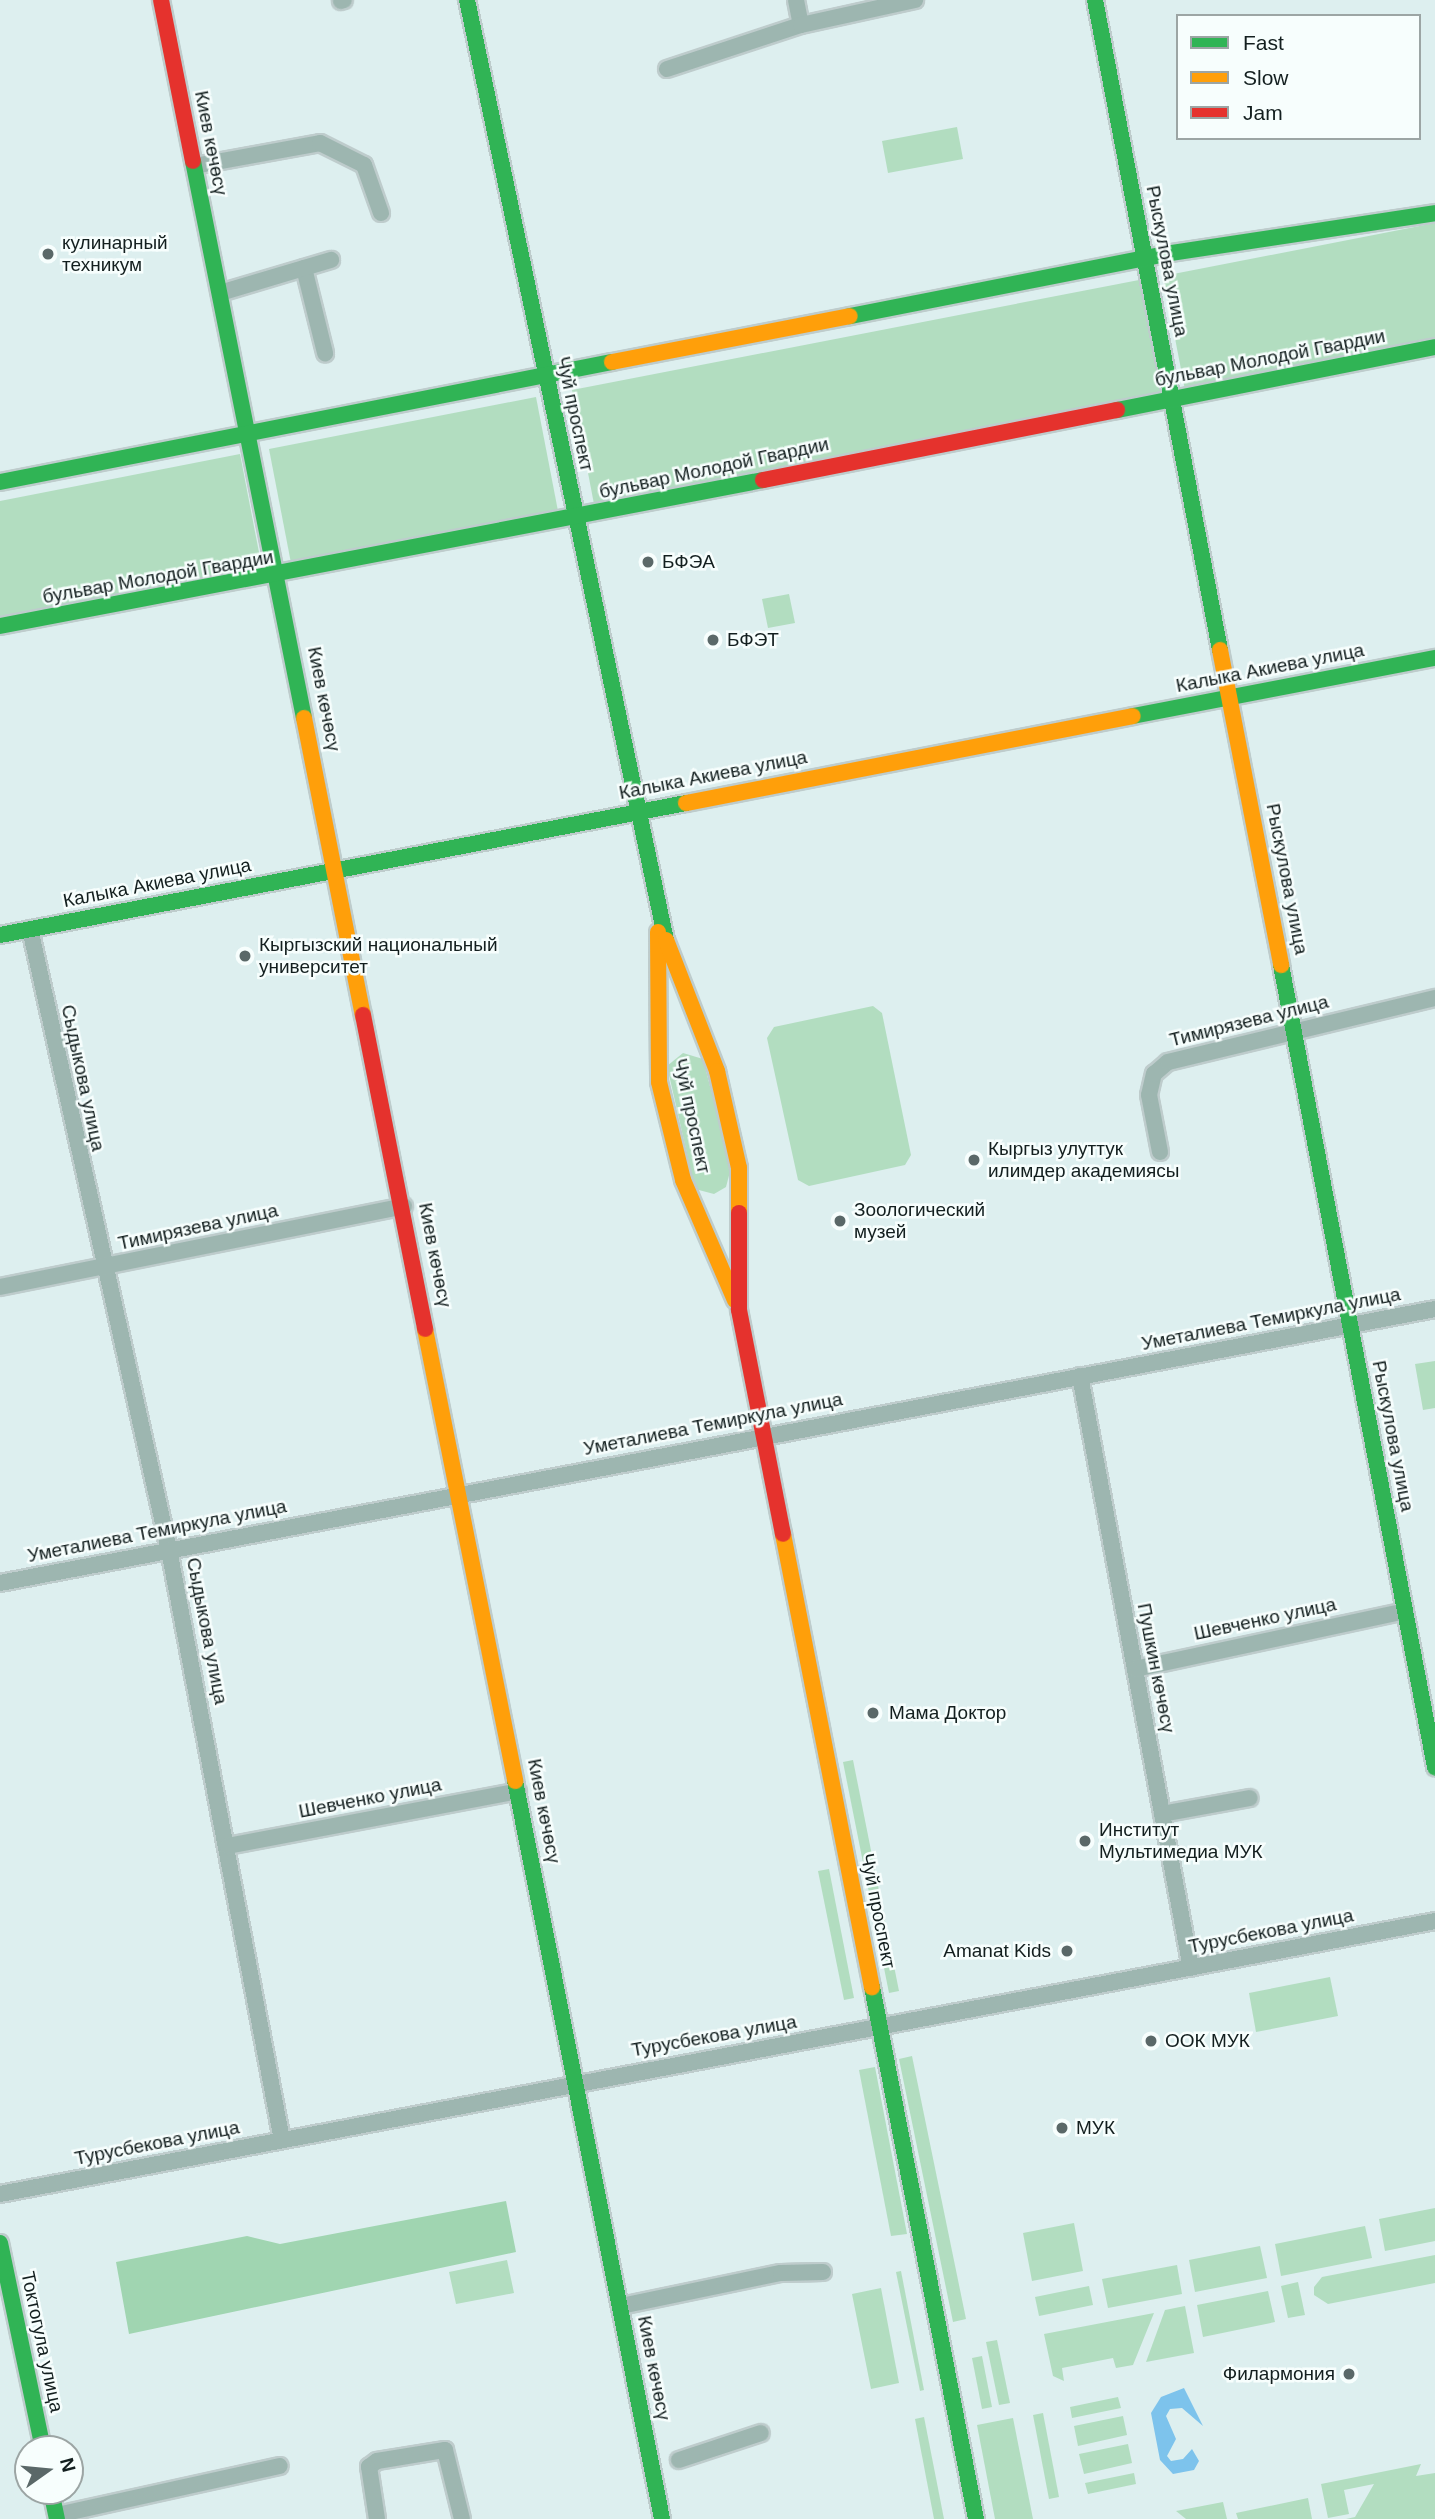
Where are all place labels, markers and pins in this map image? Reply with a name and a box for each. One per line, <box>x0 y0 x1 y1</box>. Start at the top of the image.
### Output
place label: кулинарный техникум <box>62 232 168 276</box>
marker: кулинарный техникум <box>40 246 56 262</box>
place label: БФЭА <box>662 551 715 573</box>
marker: БФЭА <box>640 554 656 570</box>
place label: БФЭТ <box>727 629 779 651</box>
marker: БФЭТ <box>705 632 721 648</box>
place label: Кыргызский национальный университет <box>259 934 498 978</box>
marker: Кыргызский национальный университет <box>237 948 253 964</box>
place label: Кыргыз улуттук илимдер академиясы <box>988 1138 1180 1182</box>
marker: Кыргыз улуттук илимдер академиясы <box>966 1152 982 1168</box>
place label: Зоологический музей <box>854 1199 985 1243</box>
marker: Зоологический музей <box>832 1213 848 1229</box>
place label: Мама Доктор <box>889 1702 1006 1724</box>
marker: Мама Доктор <box>863 1703 883 1723</box>
place label: Институт Мультимедиа МУК <box>1099 1819 1263 1863</box>
marker: Институт Мультимедиа МУК <box>1077 1833 1093 1849</box>
place label: Amanat Kids <box>943 1940 1051 1962</box>
marker: Amanat Kids <box>1057 1941 1077 1961</box>
place label: ООК МУК <box>1165 2030 1250 2052</box>
marker: ООК МУК <box>1143 2033 1159 2049</box>
place label: МУК <box>1076 2117 1115 2139</box>
marker: МУК <box>1054 2120 1070 2136</box>
place label: Филармония <box>1223 2363 1335 2385</box>
marker: Филармония <box>1341 2366 1357 2382</box>

